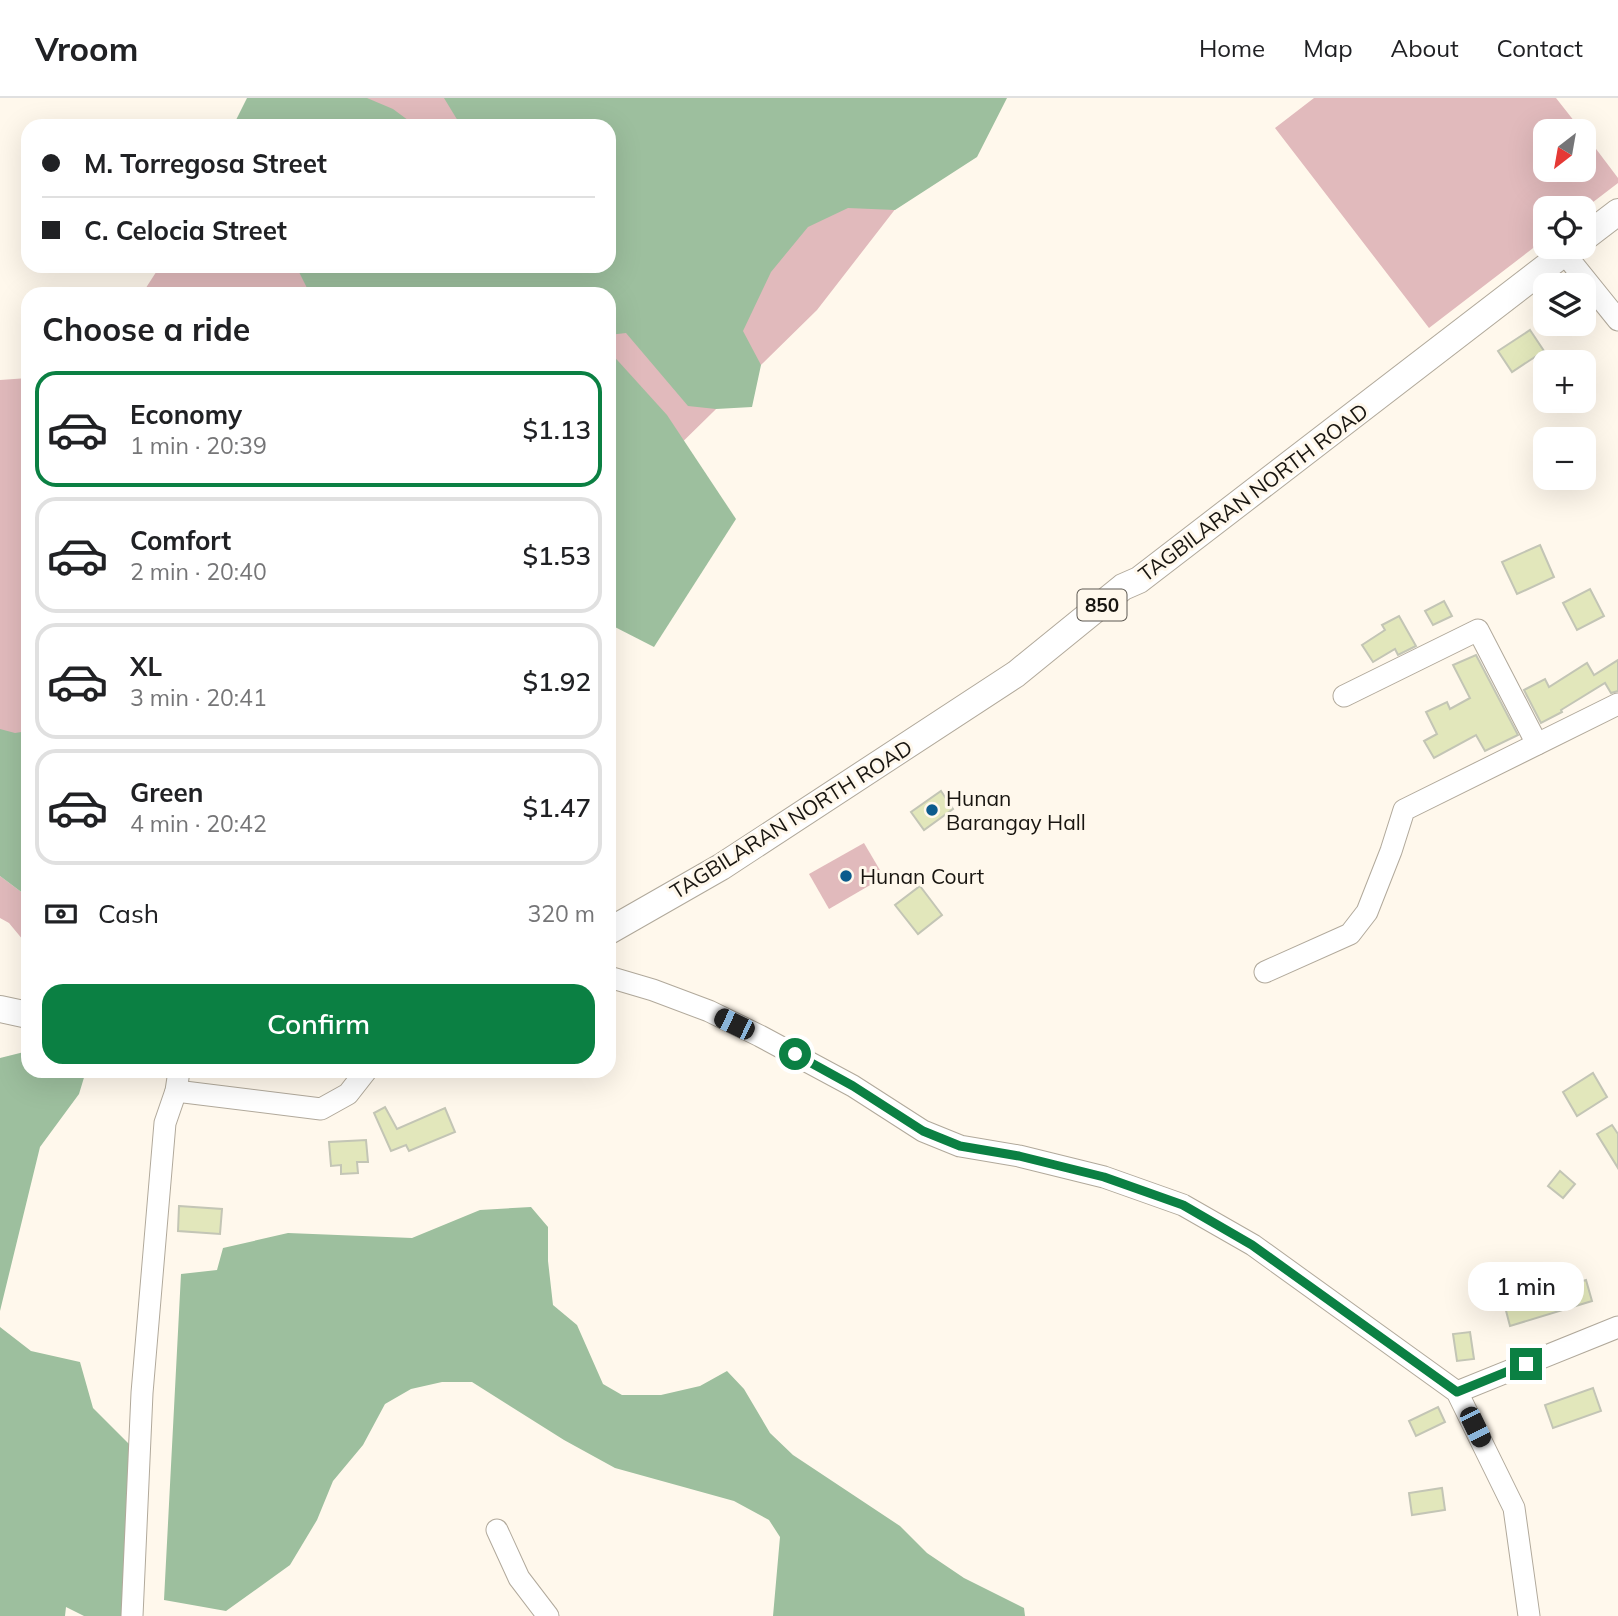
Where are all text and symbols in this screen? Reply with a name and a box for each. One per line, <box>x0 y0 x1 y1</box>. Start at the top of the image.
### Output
text: Vroom <box>35 28 138 69</box>
text: Home <box>1199 33 1265 63</box>
text: Map <box>1303 33 1353 63</box>
text: About <box>1391 33 1459 63</box>
text: Contact <box>1497 33 1583 63</box>
north arrow <box>1533 119 1596 182</box>
map controls <box>1533 119 1596 490</box>
text: M. Torregosa Street <box>84 147 327 180</box>
button: locate <box>1533 196 1596 259</box>
text: C. Celocia Street <box>84 214 287 247</box>
button: layers <box>1533 273 1596 336</box>
text: Choose a ride <box>42 309 250 349</box>
button: + <box>1533 350 1596 413</box>
street label: TAGBILARAN NORTH ROAD <box>1133 397 1373 587</box>
icon: car <box>46 398 109 461</box>
text: Economy <box>130 398 242 431</box>
text: $1.13 <box>522 413 591 446</box>
button: − <box>1533 427 1596 490</box>
text: 1 min · 20:39 <box>130 431 267 460</box>
icon: car <box>46 524 109 587</box>
text: Comfort <box>130 524 231 557</box>
text: $1.53 <box>522 539 591 572</box>
text: 2 min · 20:40 <box>130 557 267 586</box>
road number: 850 <box>1078 590 1126 620</box>
icon: car <box>46 650 109 713</box>
text: XL <box>130 650 162 683</box>
text: $1.92 <box>522 665 591 698</box>
text: 3 min · 20:41 <box>130 683 267 712</box>
street label: TAGBILARAN NORTH ROAD <box>665 734 917 904</box>
icon: car <box>46 776 109 839</box>
text: Green <box>130 776 203 809</box>
place label: Hunan Barangay Hall <box>946 785 1086 835</box>
text: $1.47 <box>522 791 591 824</box>
marker: Hunan Barangay Hall <box>924 802 940 818</box>
text: 4 min · 20:42 <box>130 809 267 838</box>
place label: Hunan Court <box>860 863 984 889</box>
marker: Hunan Court <box>838 868 854 884</box>
icon: cash <box>42 895 80 933</box>
text: Cash <box>98 897 159 930</box>
text: 320 m <box>527 899 595 928</box>
button: Confirm <box>42 984 595 1064</box>
car <box>711 1005 758 1043</box>
route start <box>779 1038 811 1070</box>
callout: 1 min <box>1468 1262 1584 1312</box>
text: 1 min <box>1496 1272 1556 1301</box>
route end <box>1510 1348 1542 1380</box>
car <box>1457 1404 1494 1450</box>

